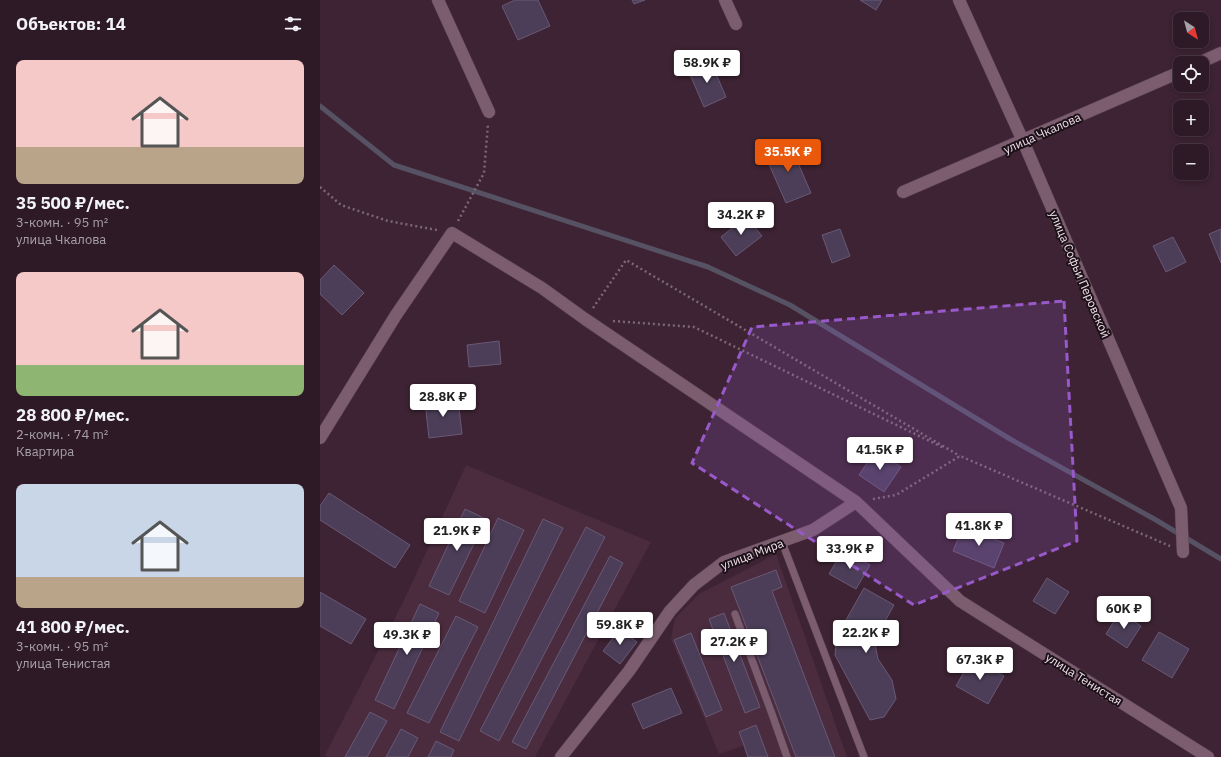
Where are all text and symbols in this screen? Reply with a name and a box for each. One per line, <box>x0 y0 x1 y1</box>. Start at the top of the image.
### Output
north arrow <box>1173 12 1209 48</box>
map controls <box>1173 12 1209 180</box>
text: Объектов: 14 <box>16 13 126 35</box>
icon: filters <box>282 13 304 35</box>
pin: 58.9K ₽ <box>670 50 744 84</box>
text: 58.9K ₽ <box>683 54 731 71</box>
button: locate <box>1173 56 1209 92</box>
icon: home <box>124 86 196 158</box>
button: + <box>1173 100 1209 136</box>
street label: улица Чкалова <box>1001 109 1084 157</box>
pin: 35.5K ₽ <box>751 139 825 173</box>
text: 35.5K ₽ <box>764 143 812 160</box>
button: − <box>1173 144 1209 180</box>
text: 35 500 ₽/мес. <box>16 192 130 214</box>
pin: 34.2K ₽ <box>704 202 778 236</box>
text: 34.2K ₽ <box>717 206 765 223</box>
street label: улица Софьи Перовской <box>1046 208 1114 340</box>
text: 3-комн. · 95 m² <box>16 214 108 231</box>
text: улица Чкалова <box>16 231 106 248</box>
icon: home <box>124 298 196 370</box>
pin: 28.8K ₽ <box>406 384 480 418</box>
text: 28.8K ₽ <box>419 388 467 405</box>
text: 28 800 ₽/мес. <box>16 404 130 426</box>
text: 2-комн. · 74 m² <box>16 426 108 443</box>
pin: 41.5K ₽ <box>843 437 917 471</box>
text: 41.5K ₽ <box>856 441 904 458</box>
text: Квартира <box>16 443 74 460</box>
icon: home <box>124 510 196 582</box>
pin: 41.8K ₽ <box>942 513 1016 547</box>
text: 41.8K ₽ <box>955 517 1003 534</box>
pin: 21.9K ₽ <box>420 518 494 552</box>
text: 21.9K ₽ <box>433 522 481 539</box>
street label: улица Мира <box>718 535 786 573</box>
pin: 33.9K ₽ <box>813 536 887 570</box>
text: 33.9K ₽ <box>826 540 874 557</box>
pin: 60K ₽ <box>1096 596 1152 630</box>
text: 60K ₽ <box>1106 600 1142 617</box>
pin: 59.8K ₽ <box>583 612 657 646</box>
text: 41 800 ₽/мес. <box>16 616 130 638</box>
text: 59.8K ₽ <box>596 616 644 633</box>
pin: 22.2K ₽ <box>829 620 903 654</box>
pin: 49.3K ₽ <box>370 622 444 656</box>
text: 22.2K ₽ <box>842 624 890 641</box>
text: 49.3K ₽ <box>383 626 431 643</box>
pin: 27.2K ₽ <box>697 629 771 663</box>
text: 27.2K ₽ <box>710 633 758 650</box>
text: 3-комн. · 95 m² <box>16 638 108 655</box>
pin: 67.3K ₽ <box>943 647 1017 681</box>
street label: улица Тенистая <box>1043 650 1125 708</box>
text: 67.3K ₽ <box>956 651 1004 668</box>
text: улица Тенистая <box>16 655 111 672</box>

